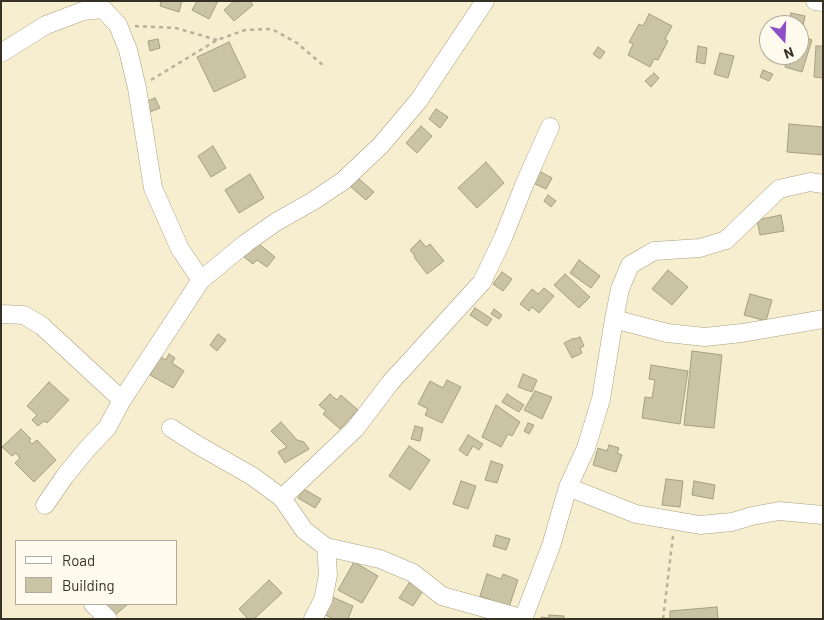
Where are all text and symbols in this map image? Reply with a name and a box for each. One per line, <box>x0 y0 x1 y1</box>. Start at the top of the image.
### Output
north arrow <box>759 15 809 65</box>
text: N <box>782 44 796 63</box>
legend <box>15 540 178 605</box>
text: Road <box>62 551 95 569</box>
text: Building <box>62 576 115 594</box>

